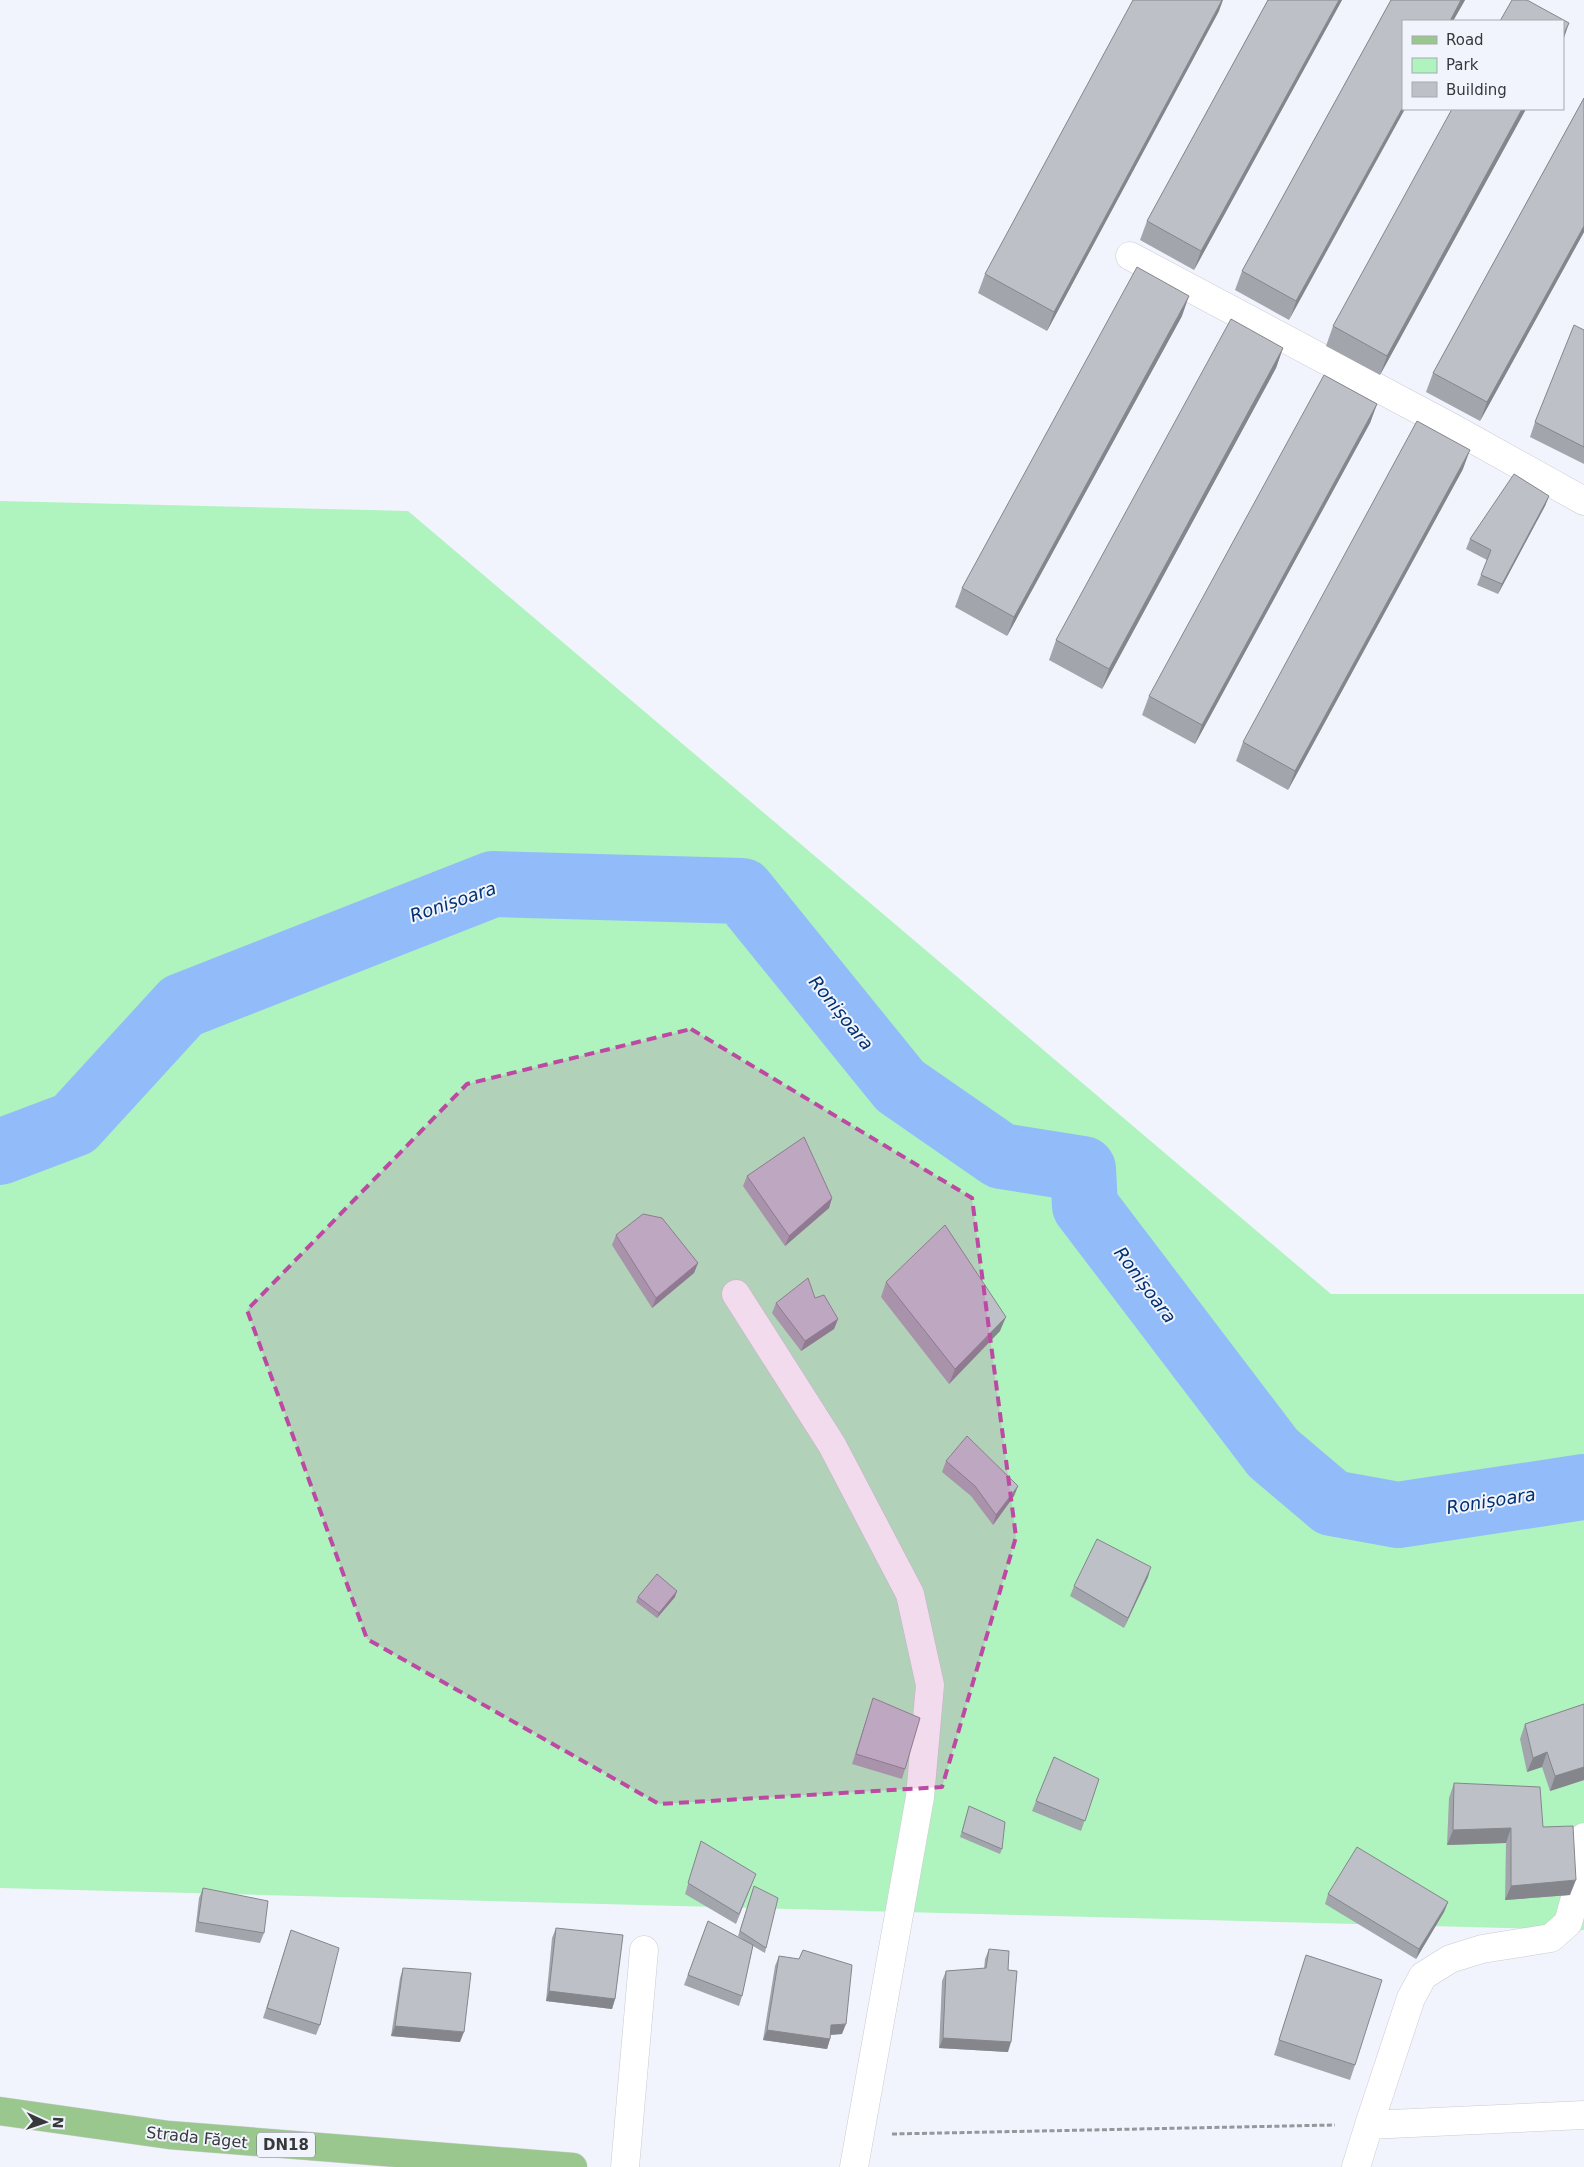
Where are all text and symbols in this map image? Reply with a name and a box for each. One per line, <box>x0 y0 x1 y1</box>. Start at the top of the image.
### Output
legend <box>1402 20 1564 110</box>
text: Road <box>1446 31 1484 49</box>
text: Park <box>1446 56 1479 74</box>
text: Building <box>1446 81 1507 99</box>
water label: Ronișoara <box>407 877 499 926</box>
water label: Ronișoara <box>805 971 878 1054</box>
water label: Ronișoara <box>1110 1243 1181 1327</box>
water label: Ronișoara <box>1445 1483 1537 1518</box>
north arrow <box>20 2097 70 2147</box>
text: N <box>50 2116 66 2129</box>
street label: Strada Făget <box>145 2123 248 2152</box>
road number: DN18 <box>257 2132 315 2158</box>

